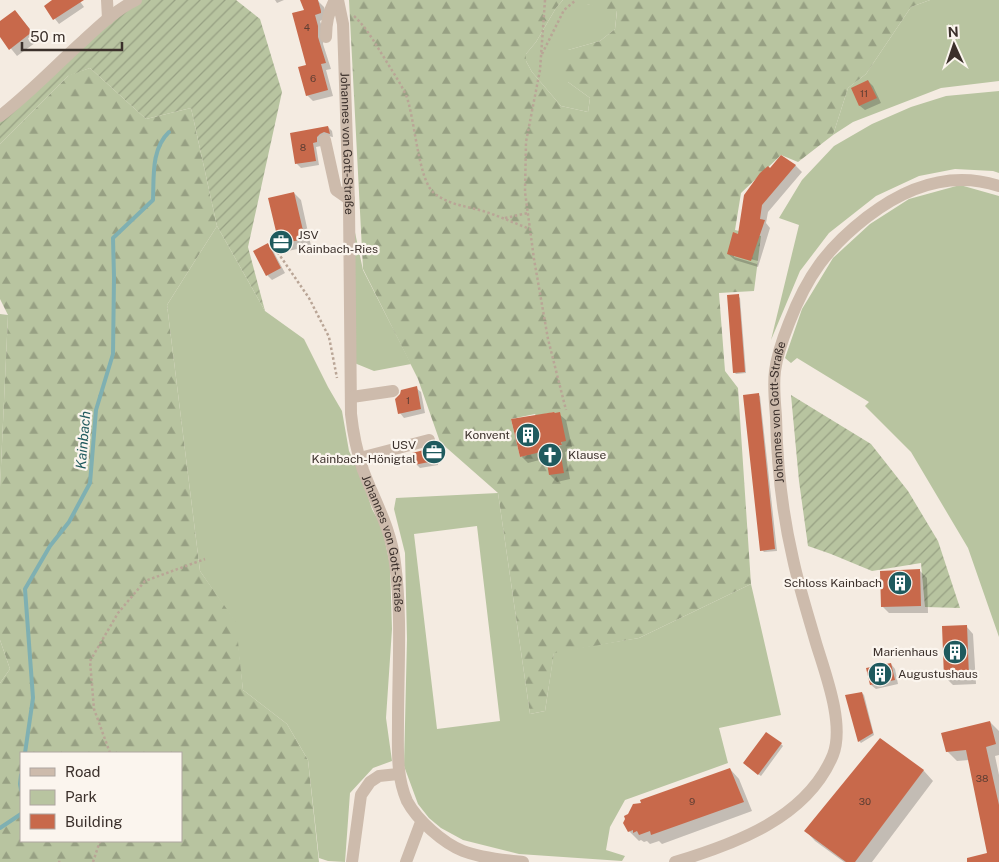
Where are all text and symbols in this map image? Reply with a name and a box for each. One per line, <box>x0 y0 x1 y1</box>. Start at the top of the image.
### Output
scale bar <box>22 20 122 52</box>
north arrow <box>929 20 979 70</box>
house number: 4 <box>304 21 310 33</box>
text: N <box>947 24 959 40</box>
text: 50 m <box>30 28 65 45</box>
house number: 6 <box>310 72 316 84</box>
street label: Johannes von Gott-Straße <box>338 72 356 215</box>
house number: 11 <box>860 87 868 99</box>
house number: 8 <box>300 141 306 153</box>
place label: JSV Kainbach-Ries <box>298 228 378 256</box>
office icon: JSV Kainbach-Ries <box>268 229 294 255</box>
street label: Johannes von Gott-Straße <box>767 339 789 484</box>
house number: 1 <box>406 394 410 406</box>
water label: Kainbach <box>72 410 94 470</box>
building icon: Konvent <box>515 422 541 448</box>
place label: Konvent <box>465 428 510 442</box>
place label: USV Kainbach-Hönigtal <box>312 438 416 466</box>
office icon: USV Kainbach-Hönigtal <box>421 439 447 465</box>
church icon: Klause <box>537 442 563 468</box>
place label: Klause <box>568 448 606 462</box>
street label: Johannes von Gott-Straße <box>359 473 406 613</box>
building icon: Schloss Kainbach <box>887 570 913 596</box>
place label: Schloss Kainbach <box>784 576 882 590</box>
building icon: Marienhaus <box>942 639 968 665</box>
place label: Marienhaus <box>873 645 938 659</box>
building icon: Augustushaus <box>867 661 893 687</box>
place label: Augustushaus <box>898 667 978 681</box>
legend <box>20 752 182 842</box>
text: Road <box>65 763 101 780</box>
house number: 38 <box>976 772 988 784</box>
text: Park <box>65 788 97 805</box>
house number: 9 <box>689 795 695 807</box>
house number: 30 <box>859 795 871 807</box>
text: Building <box>65 813 123 830</box>

